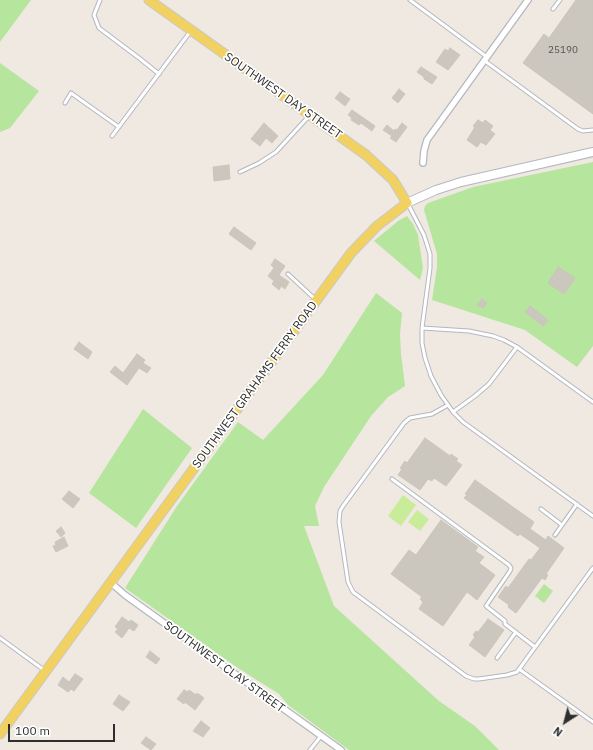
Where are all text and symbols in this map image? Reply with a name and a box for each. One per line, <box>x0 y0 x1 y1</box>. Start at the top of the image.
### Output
house number: 25190 <box>548 44 578 56</box>
street label: SOUTHWEST DAY STREET <box>221 50 345 142</box>
street label: SOUTHWEST GRAHAMS FERRY ROAD <box>190 299 320 471</box>
street label: SOUTHWEST CLAY STREET <box>161 618 287 716</box>
north arrow <box>545 702 585 742</box>
scale bar <box>10 716 117 742</box>
text: 100 m <box>15 723 50 738</box>
text: N <box>551 724 565 740</box>

